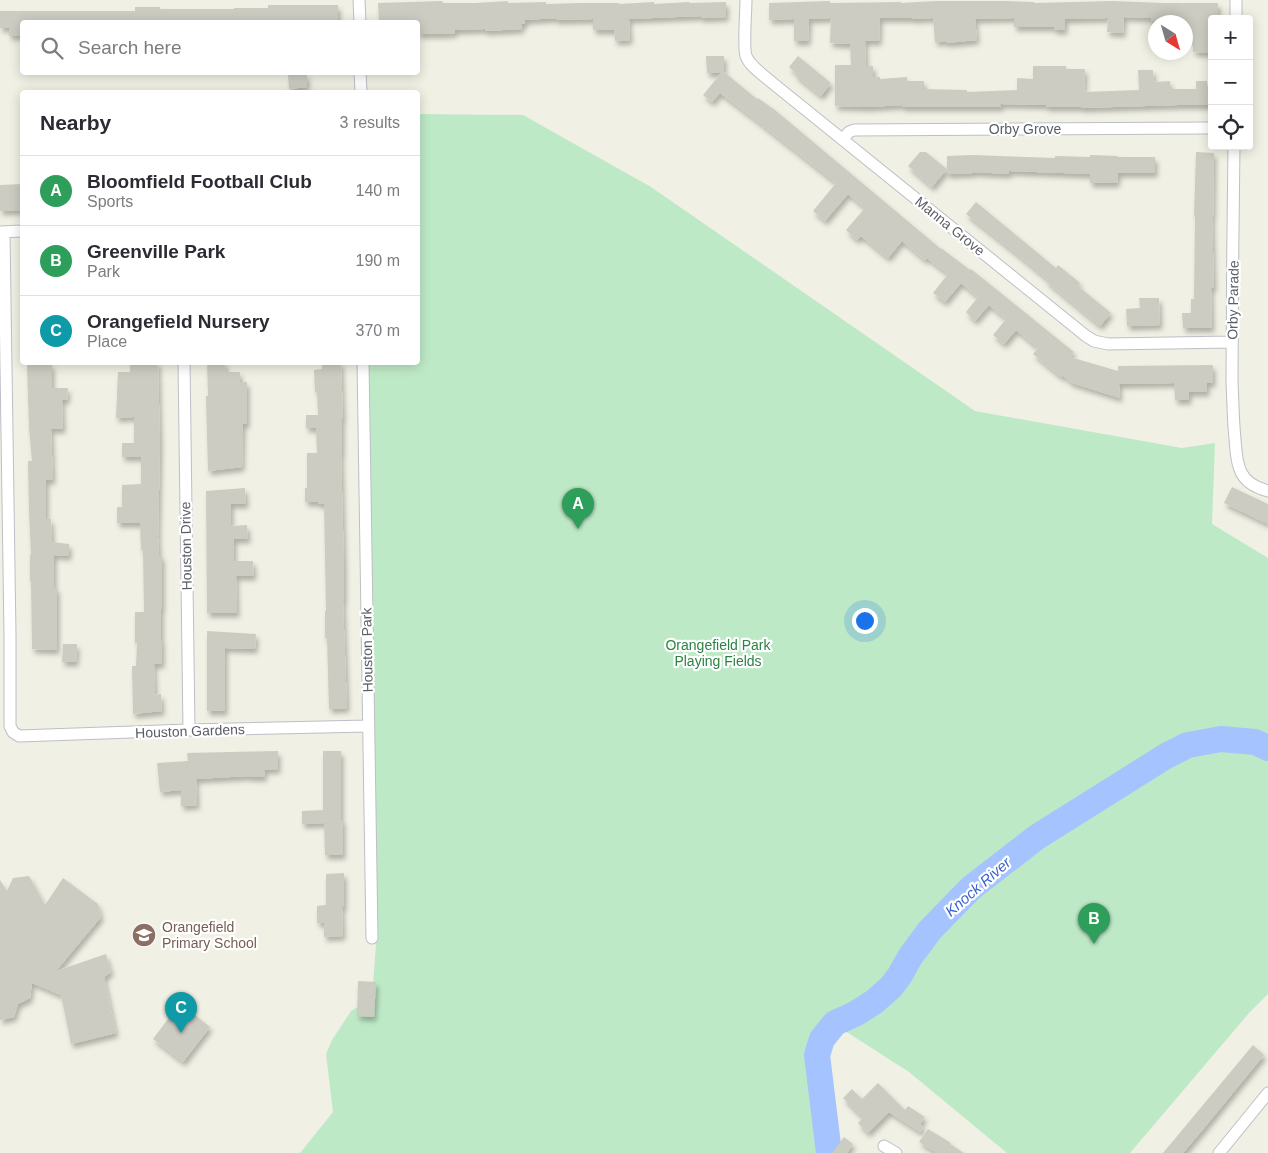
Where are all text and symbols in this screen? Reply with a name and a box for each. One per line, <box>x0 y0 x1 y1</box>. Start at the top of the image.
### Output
north arrow <box>1148 15 1193 60</box>
map controls <box>1208 15 1253 150</box>
button: + <box>1208 15 1253 60</box>
search box <box>20 20 420 75</box>
icon: search <box>38 34 66 62</box>
text: Search here <box>78 37 182 58</box>
button: − <box>1208 60 1253 105</box>
button: locate <box>1208 105 1253 150</box>
text: Nearby <box>40 111 111 134</box>
text: 3 results <box>340 114 400 131</box>
street label: Orby Grove <box>989 121 1061 137</box>
text: Bloomfield Football Club <box>87 171 312 192</box>
text: A <box>50 182 62 199</box>
text: 140 m <box>356 182 400 199</box>
text: Sports <box>87 193 133 210</box>
street label: Manna Grove <box>912 193 988 259</box>
text: Greenville Park <box>87 241 225 262</box>
text: B <box>50 252 62 269</box>
text: 190 m <box>356 252 400 269</box>
street label: Orby Parade <box>1224 260 1242 340</box>
text: Park <box>87 263 120 280</box>
text: Orangefield Nursery <box>87 311 270 332</box>
text: C <box>50 322 62 339</box>
text: 370 m <box>356 322 400 339</box>
text: Place <box>87 333 127 350</box>
pin: A <box>562 488 594 529</box>
street label: Houston Drive <box>177 501 195 590</box>
street label: Houston Park <box>358 606 376 693</box>
your location <box>852 608 878 634</box>
park label: Orangefield Park Playing Fields <box>665 637 772 669</box>
street label: Houston Gardens <box>135 721 245 741</box>
water label: Knock River <box>942 853 1015 920</box>
pin: B <box>1078 903 1110 944</box>
place label: Orangefield Primary School <box>162 919 257 951</box>
school or university icon: Orangefield Primary School <box>131 922 157 948</box>
pin: C <box>165 992 197 1033</box>

